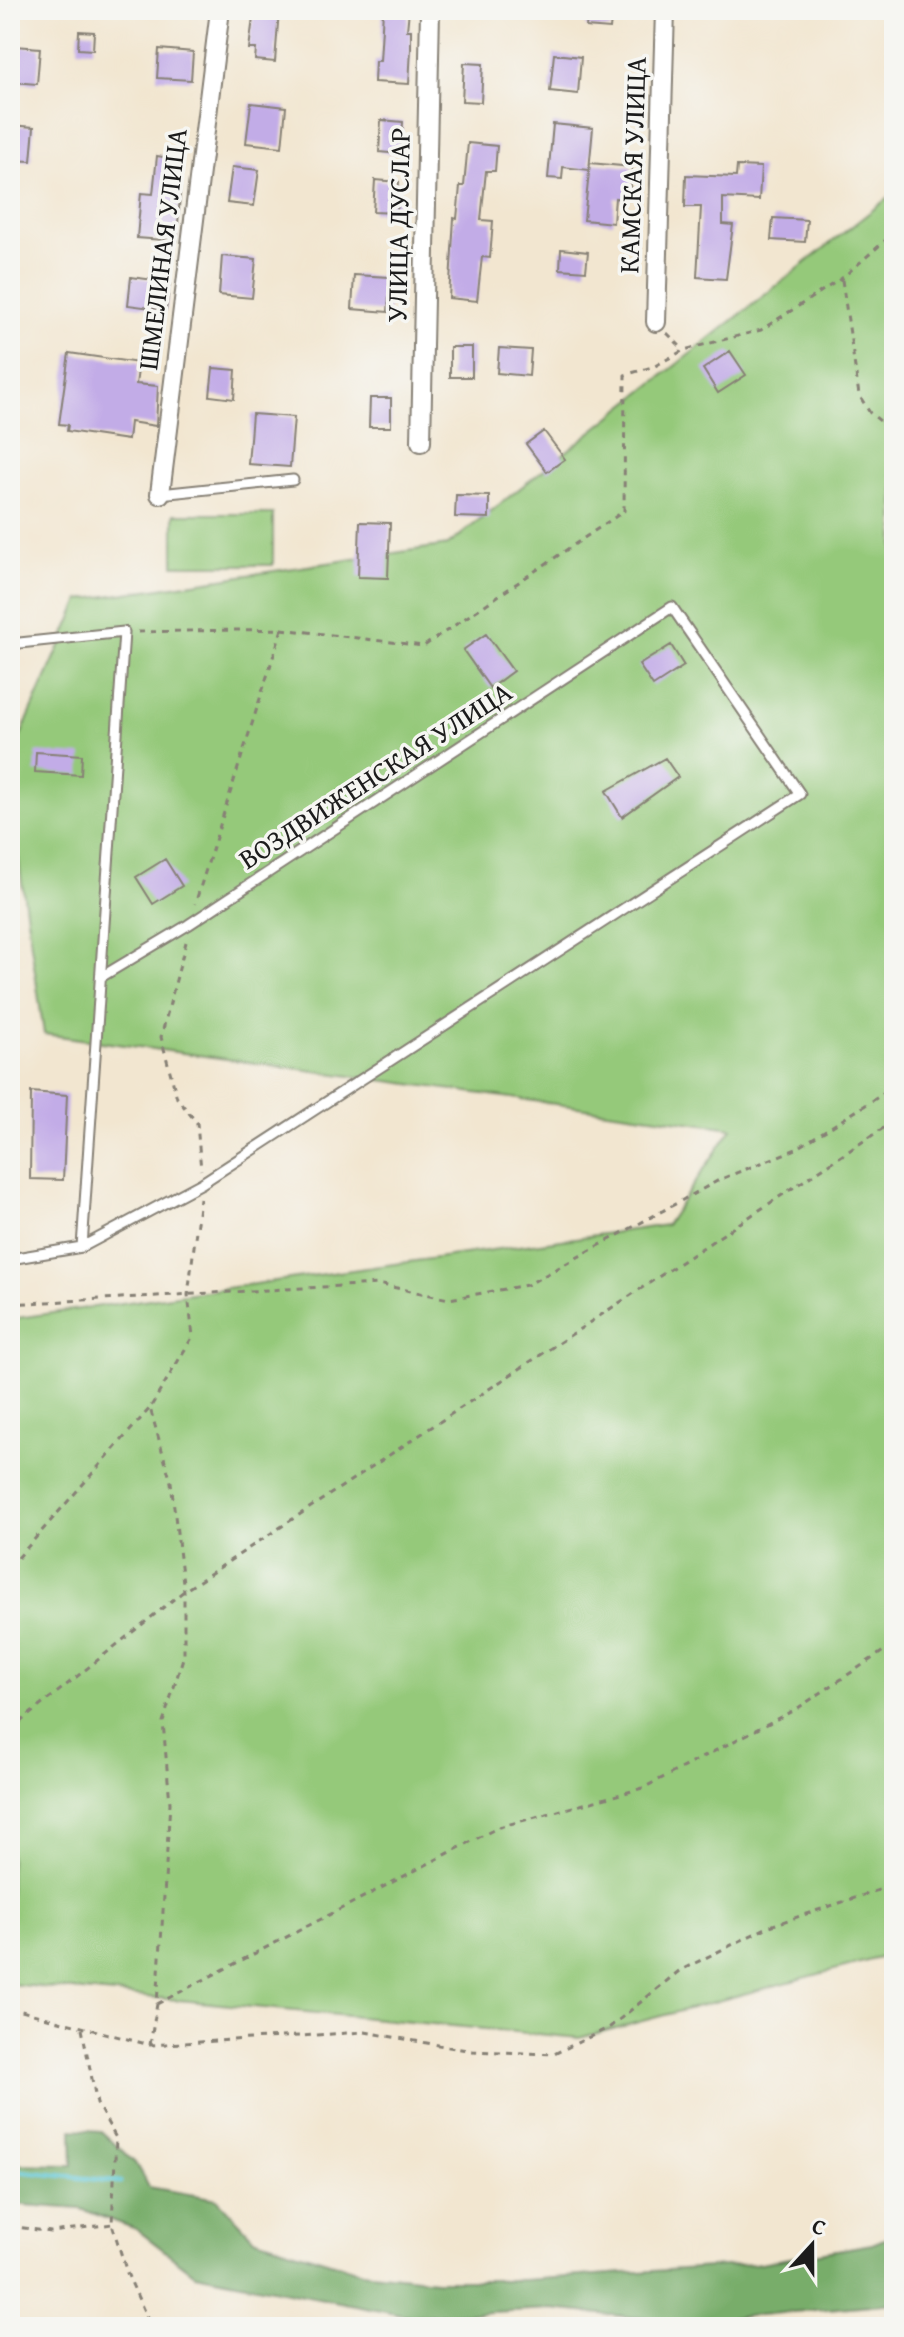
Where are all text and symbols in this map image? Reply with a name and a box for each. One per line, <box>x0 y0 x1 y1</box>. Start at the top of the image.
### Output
street label: КАМСКАЯ УЛИЦА <box>607 56 656 274</box>
street label: ШМЕЛИНАЯ УЛИЦА <box>126 126 197 372</box>
street label: УЛИЦА ДУСЛАР <box>375 127 420 323</box>
street label: ВОЗДВИЖЕНСКАЯ УЛИЦА <box>230 671 519 878</box>
north arrow <box>772 2205 852 2285</box>
text: С <box>808 2209 831 2243</box>

